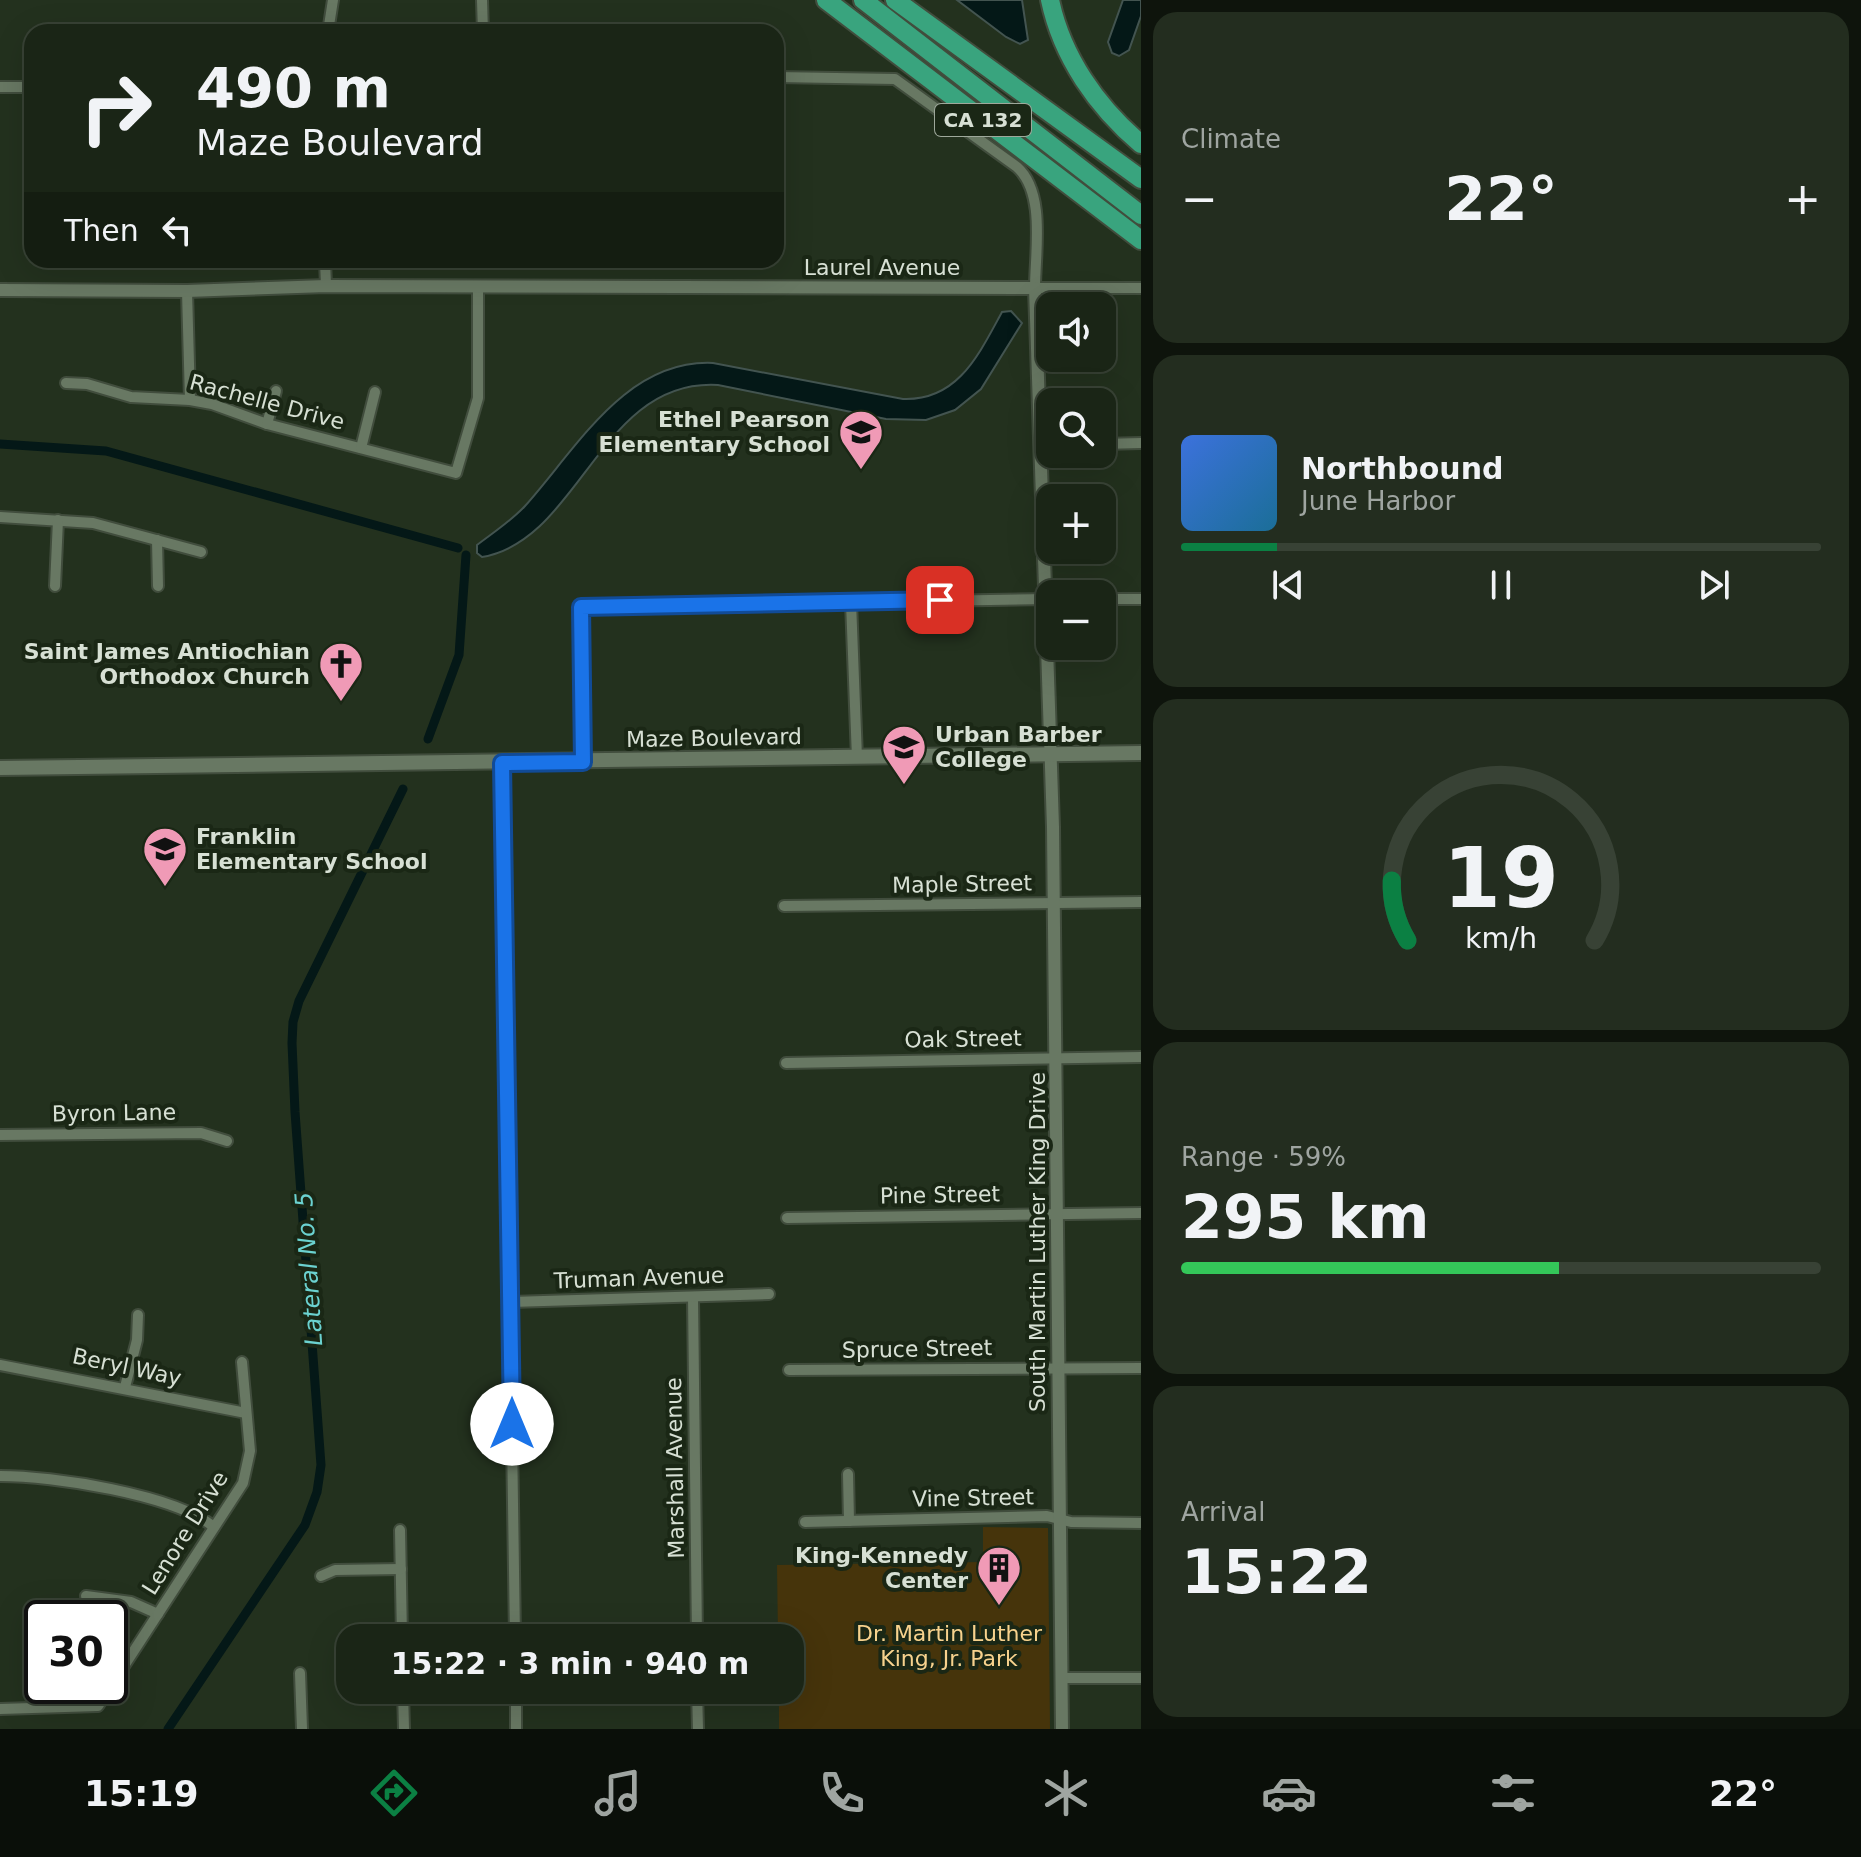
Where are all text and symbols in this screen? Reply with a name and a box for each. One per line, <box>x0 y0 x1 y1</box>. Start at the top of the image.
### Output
text: 490 m <box>196 55 391 120</box>
icon: right <box>64 56 168 160</box>
road number: CA 132 <box>935 104 1031 136</box>
text: Maze Boulevard <box>196 122 484 163</box>
text: Climate <box>1181 124 1281 154</box>
text: 22° <box>1444 164 1558 234</box>
text: − <box>1181 173 1218 224</box>
text: + <box>1784 173 1821 224</box>
icon: left <box>155 208 199 252</box>
text: Then <box>64 213 139 248</box>
street label: Laurel Avenue <box>804 255 960 280</box>
map controls <box>1036 292 1116 660</box>
button: sound <box>1036 292 1116 372</box>
street label: Rachelle Drive <box>187 369 347 435</box>
button: search <box>1036 388 1116 468</box>
place label: Ethel Pearson Elementary School <box>598 407 830 457</box>
school or university icon: Ethel Pearson Elementary School <box>837 408 885 471</box>
text: Northbound <box>1301 451 1504 486</box>
button: + <box>1036 484 1116 564</box>
text: June Harbor <box>1301 486 1455 516</box>
icon: previous <box>1266 563 1310 607</box>
icon: pause <box>1479 563 1523 607</box>
icon: next <box>1692 563 1736 607</box>
pin <box>906 566 974 634</box>
icon: arrive <box>918 578 962 622</box>
button: − <box>1036 580 1116 660</box>
place label: Saint James Antiochian Orthodox Church <box>24 639 310 689</box>
church icon: Saint James Antiochian Orthodox Church <box>317 640 365 703</box>
place label: Urban Barber College <box>935 722 1102 772</box>
school or university icon: Urban Barber College <box>880 723 928 786</box>
street label: Maze Boulevard <box>626 724 802 752</box>
place label: Franklin Elementary School <box>196 824 428 874</box>
school or university icon: Franklin Elementary School <box>141 825 189 888</box>
text: 19 <box>1443 829 1559 926</box>
street label: Maple Street <box>892 870 1033 898</box>
text: km/h <box>1465 921 1537 955</box>
street label: Oak Street <box>904 1025 1022 1053</box>
street label: South Martin Luther King Drive <box>1025 1072 1050 1412</box>
street label: Byron Lane <box>52 1099 176 1127</box>
text: Range · 59% <box>1181 1142 1346 1172</box>
street label: Pine Street <box>880 1181 1001 1209</box>
text: 295 km <box>1181 1182 1430 1252</box>
water label: Lateral No. 5 <box>290 1191 328 1347</box>
street label: Truman Avenue <box>552 1263 725 1294</box>
street label: Spruce Street <box>842 1335 993 1363</box>
street label: Beryl Way <box>70 1343 184 1391</box>
street label: Marshall Avenue <box>661 1377 689 1559</box>
position arrow <box>470 1382 554 1466</box>
street label: Lenore Drive <box>137 1467 233 1599</box>
street label: Vine Street <box>912 1484 1035 1512</box>
text: Arrival <box>1181 1497 1265 1527</box>
text: 15:22 <box>1181 1537 1372 1607</box>
place label: King-Kennedy Center <box>795 1543 968 1593</box>
building icon: King-Kennedy Center <box>975 1544 1023 1607</box>
speed limit sign: 30 <box>24 1600 128 1704</box>
park label: Dr. Martin Luther King, Jr. Park <box>856 1621 1043 1671</box>
text: 15:22 · 3 min · 940 m <box>391 1646 749 1681</box>
icon: directions <box>366 1765 422 1821</box>
icon: music <box>590 1765 646 1821</box>
icon: phone <box>814 1765 870 1821</box>
icon: climate <box>1038 1765 1094 1821</box>
icon: car <box>1261 1765 1317 1821</box>
icon: filters <box>1485 1765 1541 1821</box>
text: 15:19 <box>84 1773 198 1814</box>
text: 22° <box>1709 1773 1777 1814</box>

